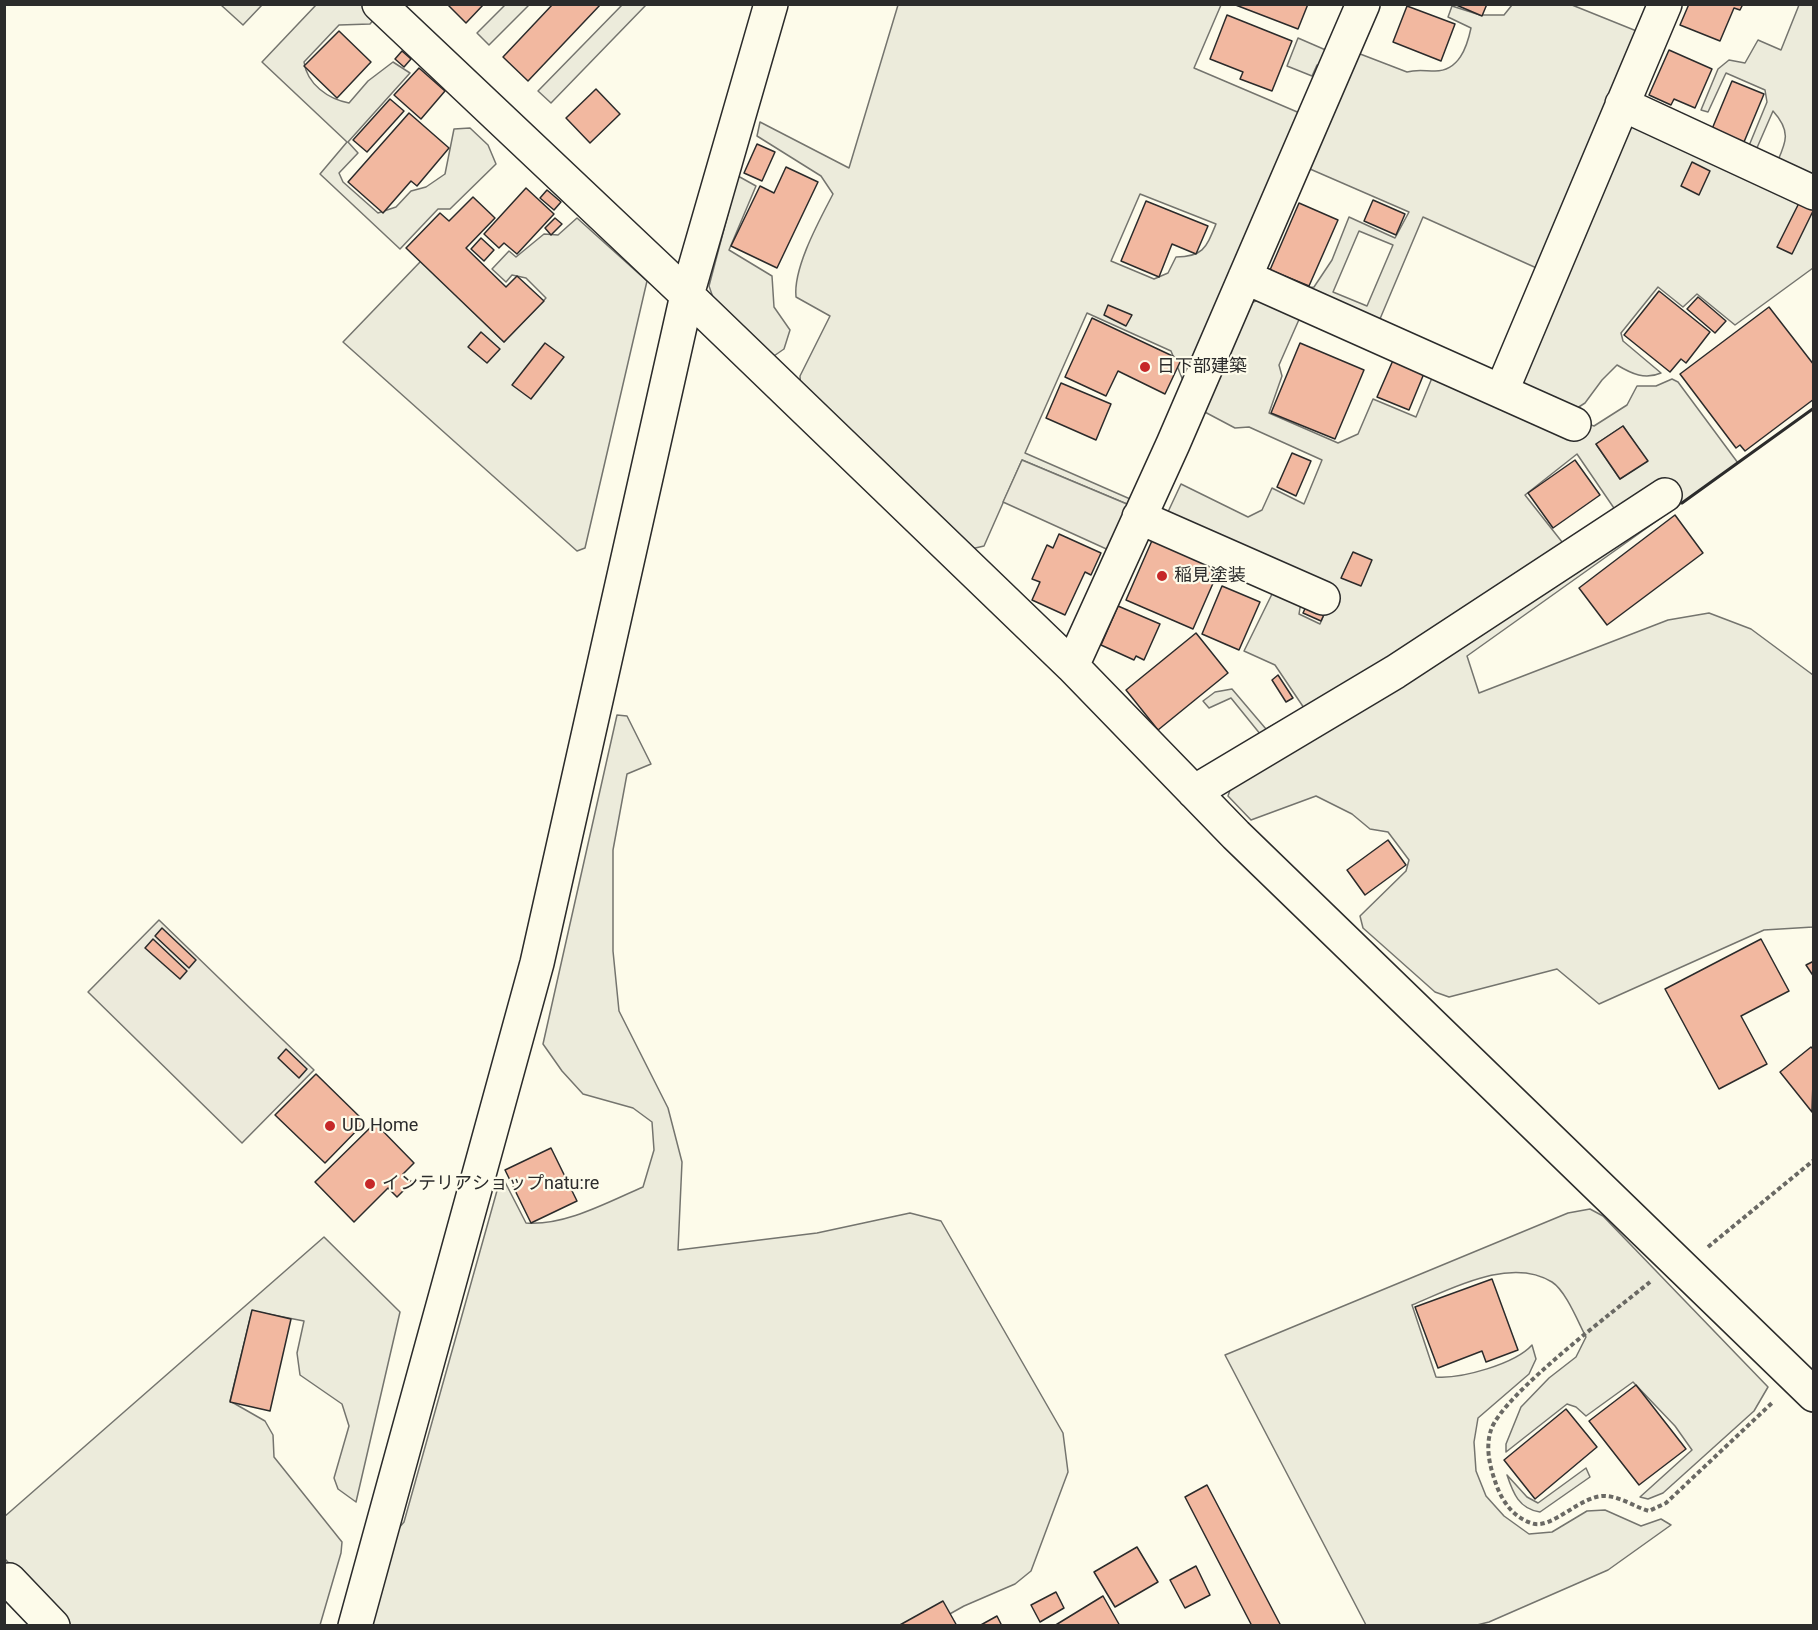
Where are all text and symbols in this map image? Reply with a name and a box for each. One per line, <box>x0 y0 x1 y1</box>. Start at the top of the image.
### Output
place label: 日下部建築 <box>1157 356 1247 378</box>
marker: 日下部建築 <box>1138 360 1152 374</box>
place label: 稲見塗装 <box>1174 565 1246 587</box>
marker: 稲見塗装 <box>1155 569 1169 583</box>
place label: UD Home <box>342 1115 418 1137</box>
marker: UD Home <box>323 1119 337 1133</box>
place label: インテリアショップnatu:re <box>382 1173 599 1195</box>
marker: インテリアショップnatu:re <box>363 1177 377 1191</box>

